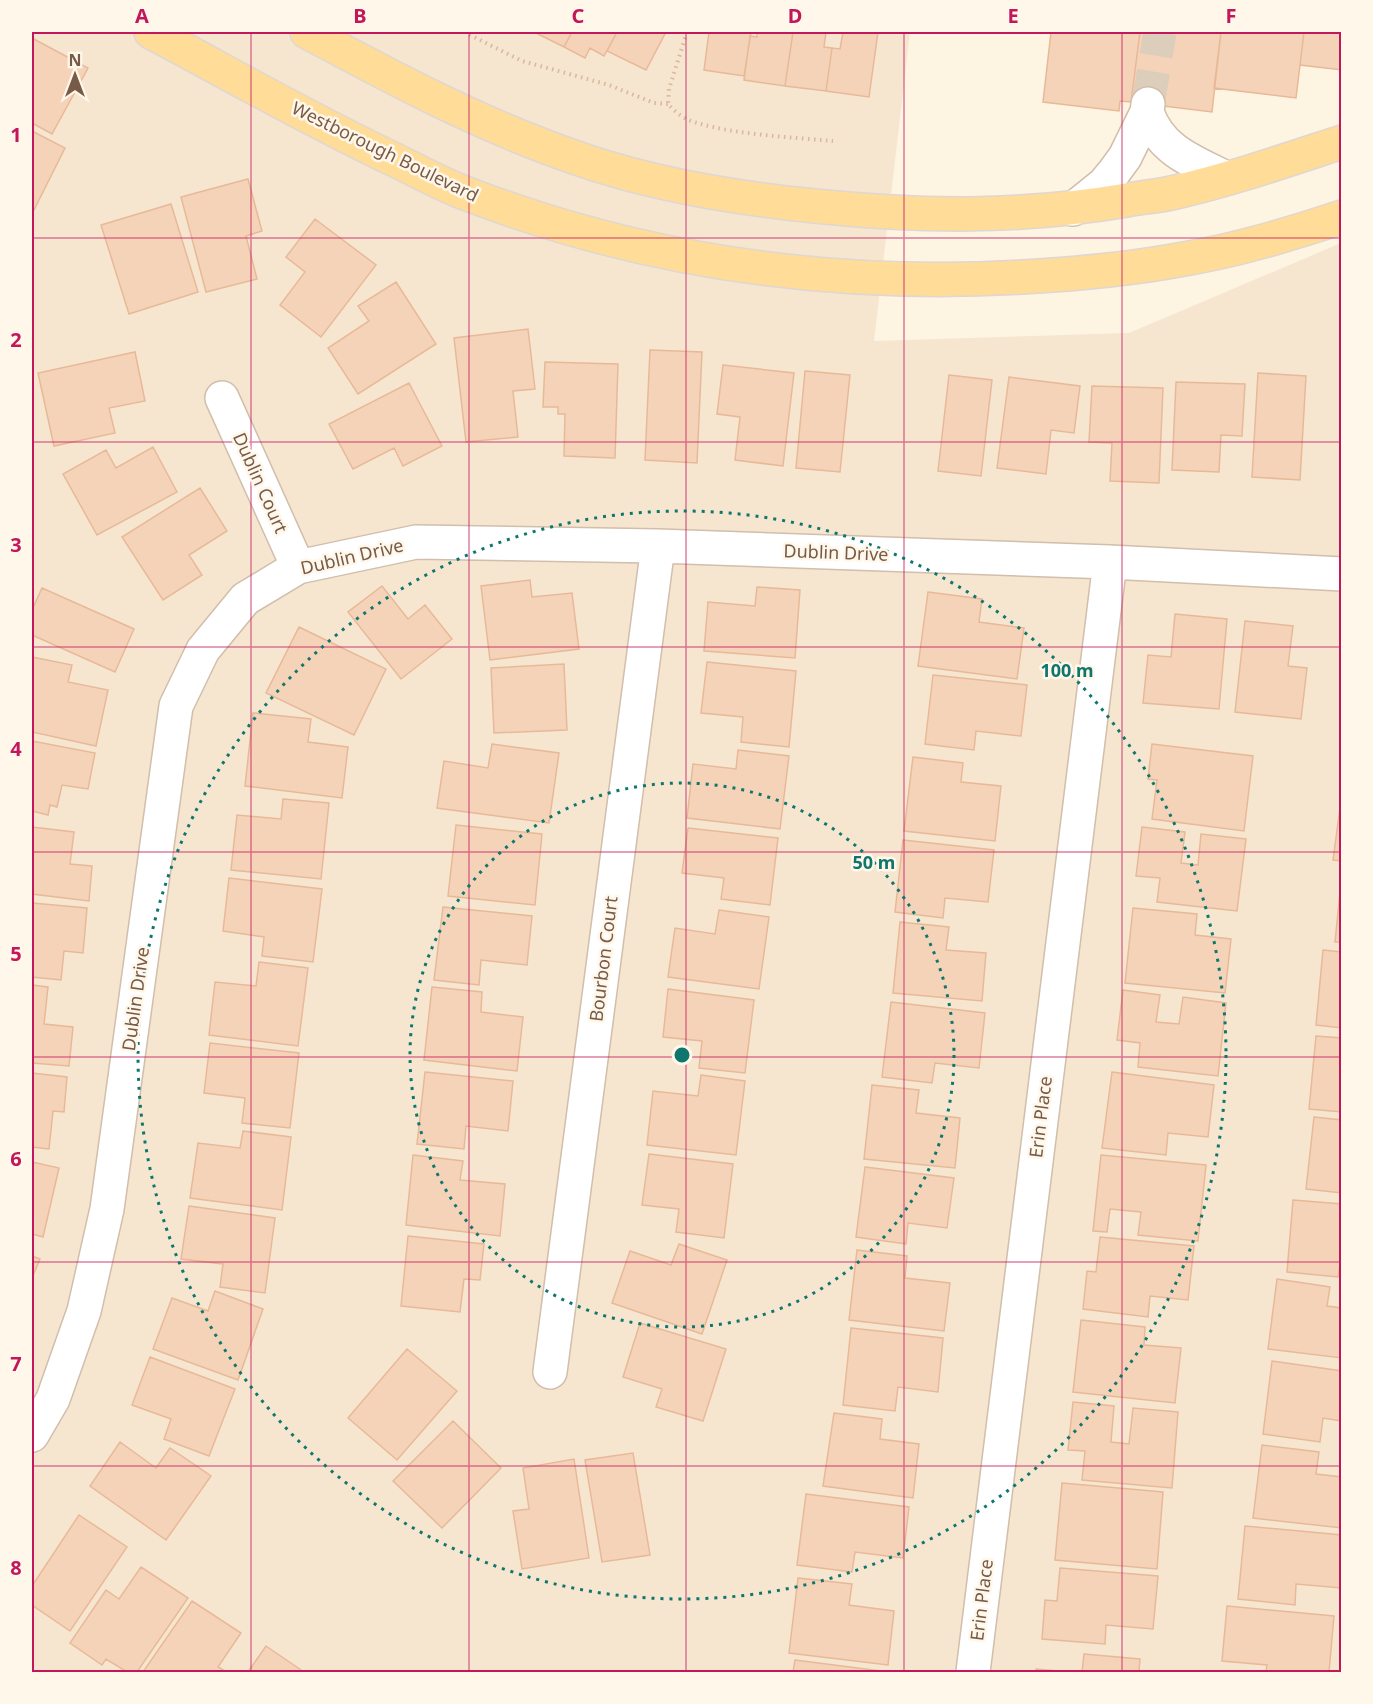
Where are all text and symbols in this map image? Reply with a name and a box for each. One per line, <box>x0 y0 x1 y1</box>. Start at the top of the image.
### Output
text: A <box>135 2 149 29</box>
text: B <box>353 2 367 29</box>
text: C <box>572 2 585 29</box>
text: D <box>788 2 802 29</box>
text: E <box>1007 2 1019 29</box>
text: F <box>1226 2 1236 29</box>
north arrow <box>45 45 105 105</box>
text: N <box>68 49 82 71</box>
street label: Westborough Boulevard <box>288 95 483 207</box>
text: 1 <box>10 121 22 148</box>
text: 2 <box>10 326 22 353</box>
street label: Dublin Court <box>228 428 294 537</box>
text: 3 <box>10 531 22 558</box>
street label: Dublin Drive <box>298 533 406 580</box>
street label: Dublin Drive <box>783 538 889 566</box>
text: 100 m <box>1040 658 1094 682</box>
text: 4 <box>10 735 22 762</box>
text: 50 m <box>853 850 895 874</box>
street label: Bourbon Court <box>583 894 623 1023</box>
text: 5 <box>10 940 22 967</box>
street label: Dublin Drive <box>116 945 154 1052</box>
centre of rings <box>672 1045 692 1065</box>
street label: Erin Place <box>1023 1075 1057 1159</box>
text: 6 <box>10 1145 22 1172</box>
text: 7 <box>10 1350 22 1377</box>
text: 8 <box>10 1554 22 1581</box>
street label: Erin Place <box>964 1558 998 1642</box>

